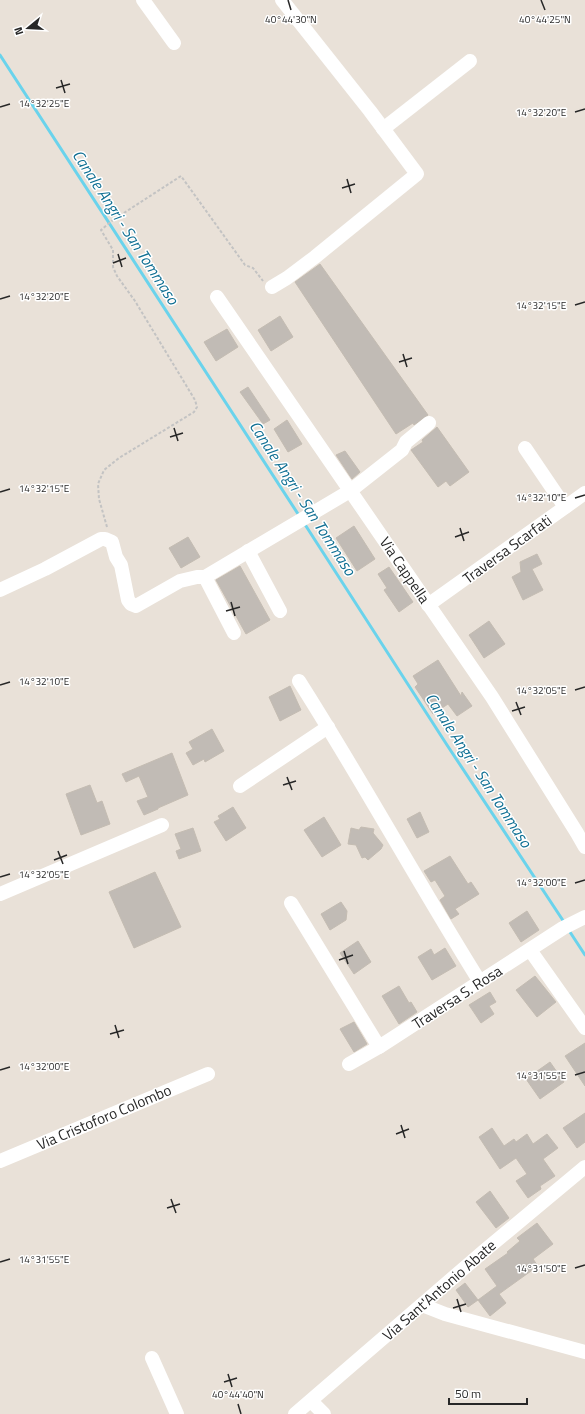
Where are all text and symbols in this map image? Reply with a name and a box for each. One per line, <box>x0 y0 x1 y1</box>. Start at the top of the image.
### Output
north arrow <box>8 8 48 48</box>
text: 40°44'30"N <box>265 12 317 27</box>
text: 40°44'25"N <box>519 12 571 27</box>
text: N <box>10 25 27 37</box>
text: 14°32'25"E <box>19 96 70 111</box>
text: 14°32'20"E <box>516 105 567 120</box>
water label: Canale Angri - San Tommaso <box>67 145 186 310</box>
text: 14°32'20"E <box>19 289 70 304</box>
text: 14°32'15"E <box>516 298 567 313</box>
water label: Canale Angri - San Tommaso <box>244 416 363 581</box>
text: 14°32'15"E <box>19 481 70 496</box>
text: 14°32'10"E <box>516 490 567 505</box>
street label: Traversa Scarfati <box>458 509 556 589</box>
street label: Via Cappella <box>374 532 436 608</box>
text: 14°32'10"E <box>19 674 70 689</box>
text: 14°32'05"E <box>516 683 567 698</box>
water label: Canale Angri - San Tommaso <box>420 688 539 853</box>
text: 14°32'05"E <box>19 867 70 882</box>
text: 14°32'00"E <box>516 875 567 890</box>
street label: Traversa S. Rosa <box>408 959 507 1035</box>
text: 14°32'00"E <box>19 1059 70 1074</box>
text: 14°31'55"E <box>516 1068 567 1083</box>
street label: Via Cristoforo Colombo <box>33 1078 175 1156</box>
street label: Via Sant'Antonio Abate <box>377 1234 501 1346</box>
text: 14°31'55"E <box>19 1252 70 1267</box>
text: 14°31'50"E <box>516 1261 567 1276</box>
scale bar <box>449 1380 527 1406</box>
text: 50 m <box>455 1384 481 1403</box>
text: 40°44'40"N <box>212 1387 264 1402</box>

